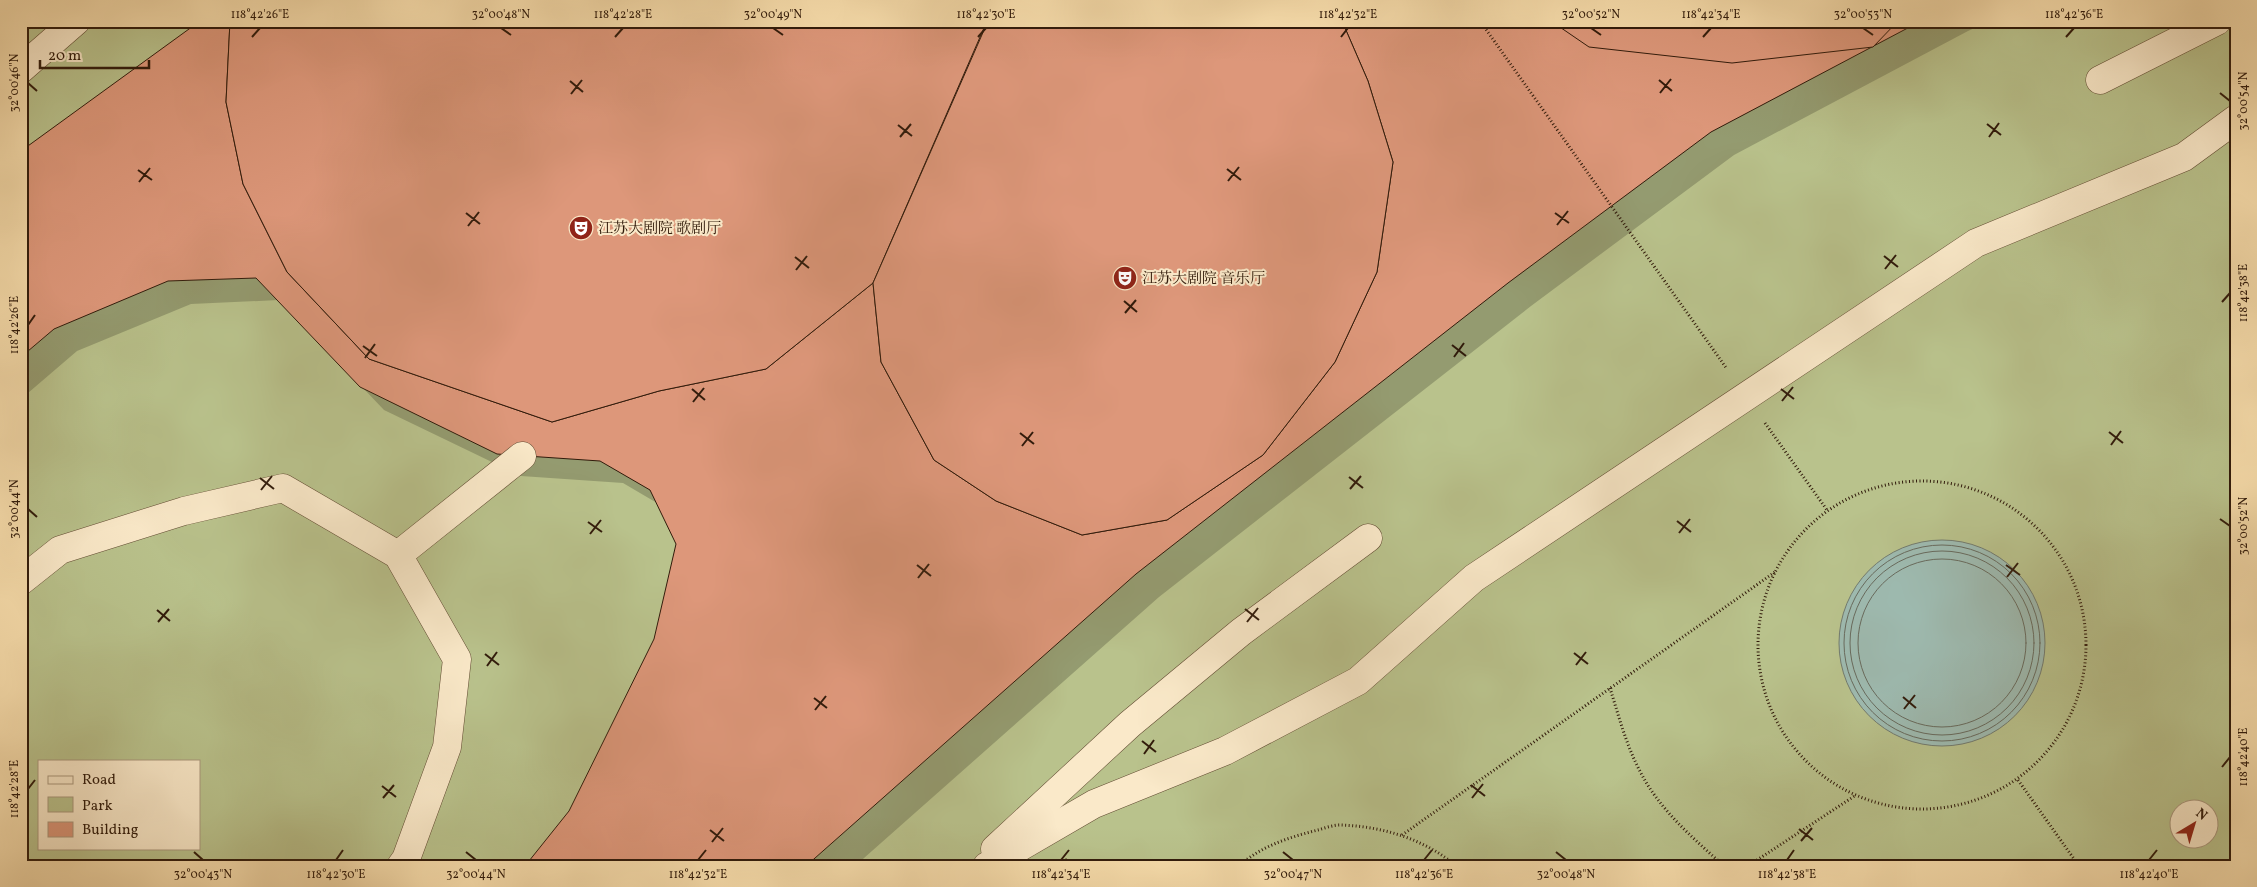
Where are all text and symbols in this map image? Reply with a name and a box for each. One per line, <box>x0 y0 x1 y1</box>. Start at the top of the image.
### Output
text: 118°42'26"E <box>231 7 289 23</box>
text: 32°00'48"N <box>472 7 530 23</box>
text: 118°42'28"E <box>594 7 652 23</box>
text: 32°00'49"N <box>744 7 802 23</box>
text: 118°42'30"E <box>957 7 1015 23</box>
text: 118°42'32"E <box>1319 7 1377 23</box>
text: 32°00'52"N <box>1562 7 1620 23</box>
text: 118°42'34"E <box>1682 7 1740 23</box>
text: 32°00'53"N <box>1834 7 1892 23</box>
text: 118°42'36"E <box>2045 7 2103 23</box>
scale bar <box>40 38 149 70</box>
text: 20 m <box>48 46 81 67</box>
text: 32°00'46"N <box>7 54 23 112</box>
text: 32°00'54"N <box>2236 71 2252 131</box>
theatre icon: 江苏大剧院 歌剧厅 <box>568 215 594 241</box>
place label: 江苏大剧院 歌剧厅 <box>598 219 721 240</box>
text: 118°42'38"E <box>2236 264 2252 322</box>
theatre icon: 江苏大剧院 音乐厅 <box>1112 265 1138 291</box>
place label: 江苏大剧院 音乐厅 <box>1142 269 1265 290</box>
text: 118°42'26"E <box>7 296 23 354</box>
text: 32°00'44"N <box>7 479 23 539</box>
text: 32°00'52"N <box>2236 497 2252 555</box>
text: 118°42'40"E <box>2236 728 2252 786</box>
text: 118°42'28"E <box>7 760 23 818</box>
legend <box>38 760 200 850</box>
text: Road <box>82 770 116 791</box>
text: Park <box>82 796 113 817</box>
north arrow <box>2170 800 2220 850</box>
text: N <box>2191 804 2211 826</box>
text: Building <box>82 820 139 841</box>
text: 32°00'43"N <box>174 867 232 883</box>
text: 118°42'30"E <box>307 867 365 883</box>
text: 32°00'44"N <box>446 867 506 883</box>
text: 118°42'32"E <box>669 867 727 883</box>
text: 118°42'34"E <box>1032 867 1090 883</box>
text: 32°00'47"N <box>1264 867 1322 883</box>
text: 118°42'36"E <box>1395 867 1453 883</box>
text: 32°00'48"N <box>1537 867 1595 883</box>
text: 118°42'38"E <box>1758 867 1816 883</box>
text: 118°42'40"E <box>2120 867 2178 883</box>

